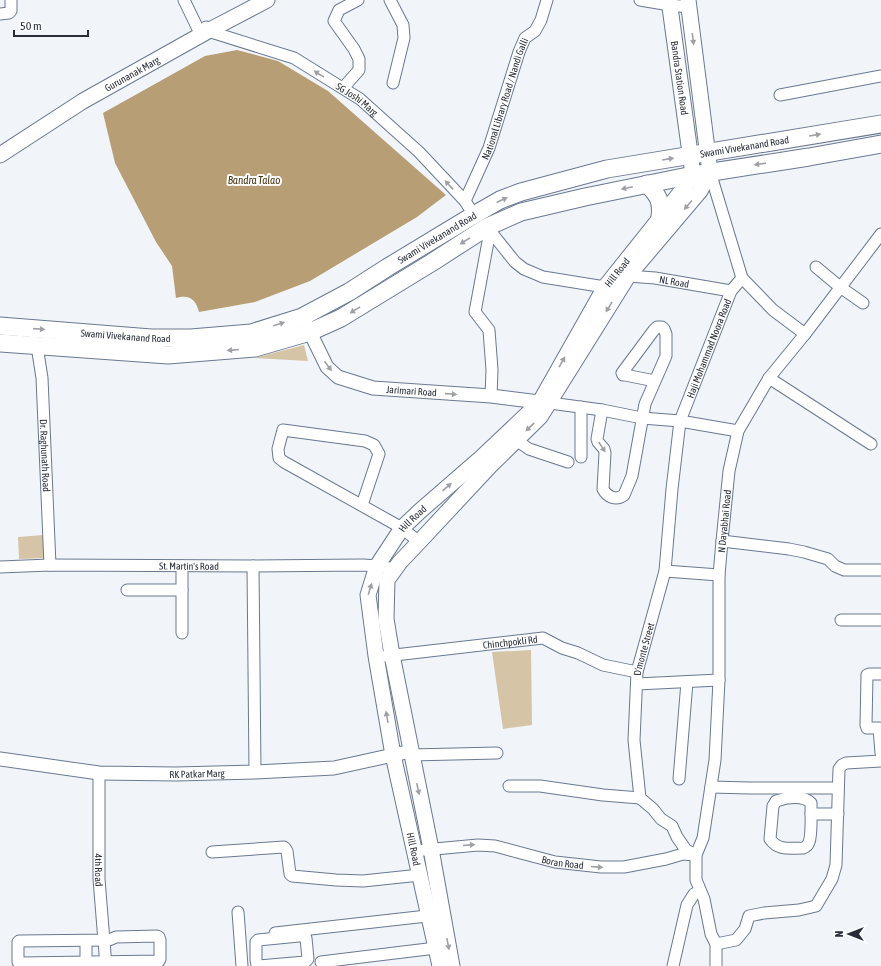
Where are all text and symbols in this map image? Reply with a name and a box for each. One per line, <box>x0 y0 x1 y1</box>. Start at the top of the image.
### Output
scale bar <box>14 12 88 38</box>
text: 50 m <box>20 19 42 33</box>
one-way arrow <box>689 33 696 45</box>
street label: National Library Road / Nandi Galli <box>480 36 530 161</box>
street label: Bandra Station Road <box>669 40 690 116</box>
street label: Gurunanak Marg <box>103 54 162 94</box>
one-way arrow <box>313 70 325 77</box>
street label: SG Joshi Marg <box>334 81 380 119</box>
one-way arrow <box>809 132 821 138</box>
street label: Swami Vivekanand Road <box>699 134 790 160</box>
one-way arrow <box>662 156 675 162</box>
one-way arrow <box>754 161 766 167</box>
water label: Bandra Talao <box>228 174 280 186</box>
one-way arrow <box>445 180 454 190</box>
one-way arrow <box>621 185 633 191</box>
one-way arrow <box>496 196 508 202</box>
one-way arrow <box>684 199 693 210</box>
street label: Swami Vivekanand Road <box>396 210 479 266</box>
one-way arrow <box>460 237 470 245</box>
street label: Hill Road <box>602 256 632 289</box>
street label: NL Road <box>658 274 690 290</box>
street label: Haji Mohammad Noora Road <box>685 297 734 400</box>
one-way arrow <box>605 301 612 313</box>
one-way arrow <box>349 306 361 313</box>
one-way arrow <box>273 321 285 327</box>
one-way arrow <box>33 326 45 333</box>
street label: Swami Vivekanand Road <box>80 327 171 344</box>
one-way arrow <box>227 347 239 354</box>
one-way arrow <box>559 356 566 367</box>
one-way arrow <box>324 361 332 371</box>
street label: Jarimari Road <box>386 384 437 398</box>
one-way arrow <box>445 390 457 397</box>
street label: Dr. Raghunath Road <box>38 419 52 492</box>
one-way arrow <box>525 422 535 432</box>
one-way arrow <box>598 442 605 453</box>
one-way arrow <box>442 482 452 491</box>
street label: N Dayabhai Road <box>716 489 733 553</box>
street label: Hill Road <box>396 503 429 534</box>
street label: St. Martin's Road <box>159 561 219 572</box>
one-way arrow <box>367 582 373 594</box>
street label: D'monte Street <box>632 621 656 676</box>
street label: Chinchpokli Rd <box>482 634 538 651</box>
one-way arrow <box>383 711 389 723</box>
street label: RK Patkar Marg <box>169 768 225 780</box>
one-way arrow <box>416 783 422 795</box>
street label: Hill Road <box>405 831 422 867</box>
one-way arrow <box>463 842 475 849</box>
street label: 4th Road <box>93 854 105 887</box>
street label: Boran Road <box>540 854 584 871</box>
one-way arrow <box>591 863 603 870</box>
north arrow <box>829 914 869 954</box>
text: N <box>833 931 845 937</box>
one-way arrow <box>446 938 452 950</box>

